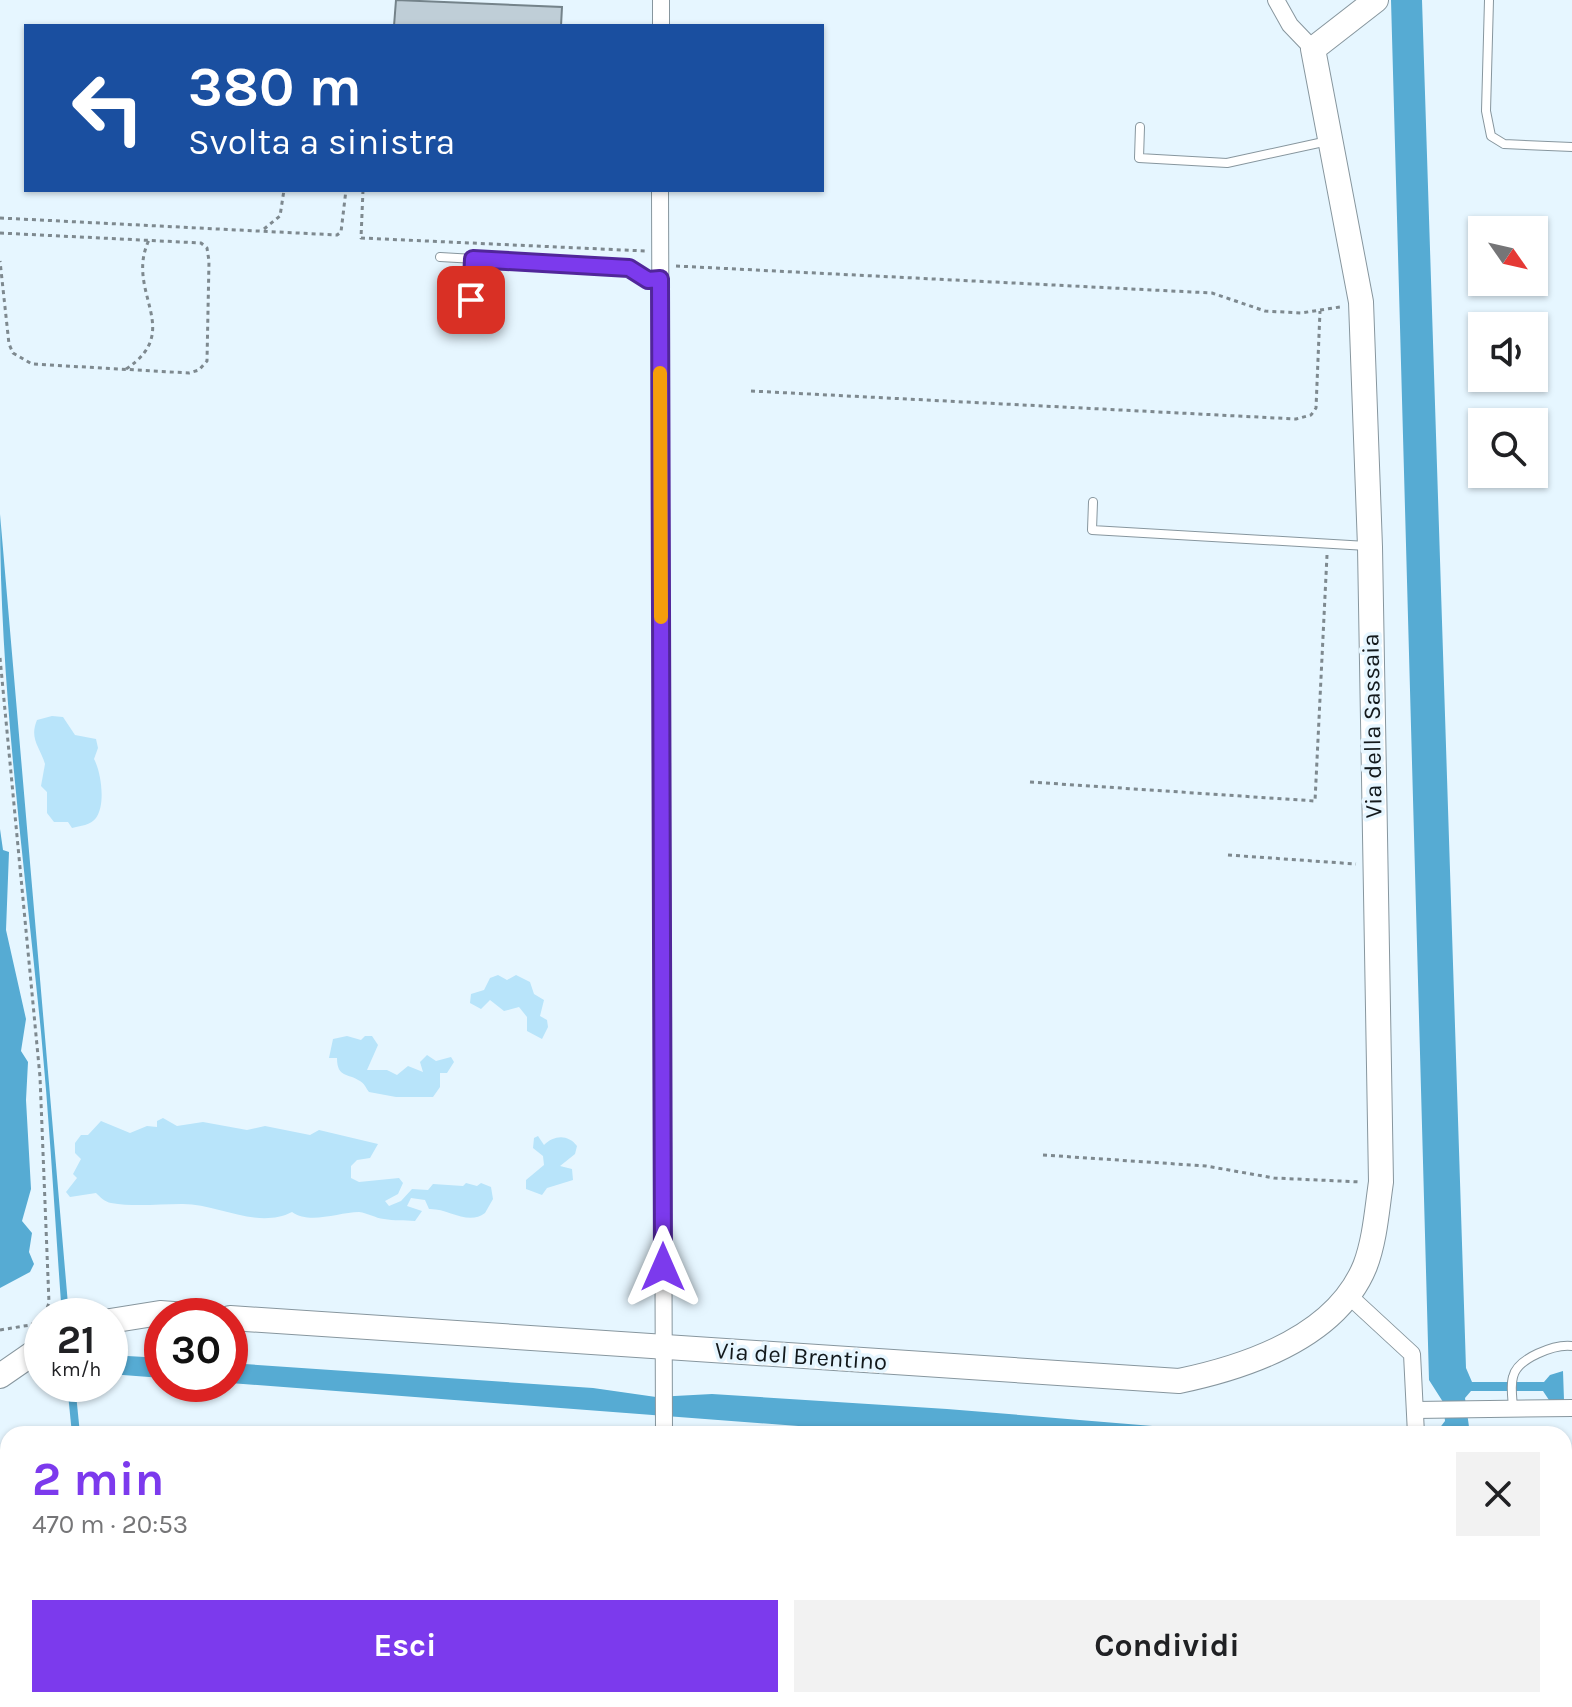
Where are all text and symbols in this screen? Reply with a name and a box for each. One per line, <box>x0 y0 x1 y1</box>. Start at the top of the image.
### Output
text: 380 m <box>188 54 362 119</box>
icon: left <box>56 56 160 160</box>
text: Svolta a sinistra <box>188 121 455 163</box>
north arrow <box>1468 216 1548 296</box>
map controls <box>1468 216 1548 488</box>
pin <box>437 266 505 334</box>
icon: arrive <box>449 278 493 322</box>
button: sound <box>1468 312 1548 392</box>
button: search <box>1468 408 1548 488</box>
street label: Via della Sassaia <box>1356 633 1388 819</box>
position arrow <box>621 1225 705 1309</box>
speed limit sign: 30 <box>144 1298 248 1402</box>
text: 21 <box>57 1316 95 1363</box>
street label: Via del Brentino <box>714 1336 888 1376</box>
text: km/h <box>51 1358 101 1381</box>
text: 2 min <box>32 1451 164 1507</box>
button: close <box>1456 1452 1540 1536</box>
text: 470 m · 20:53 <box>32 1509 188 1540</box>
button: Esci <box>32 1600 778 1692</box>
button: Condividi <box>794 1600 1540 1692</box>

